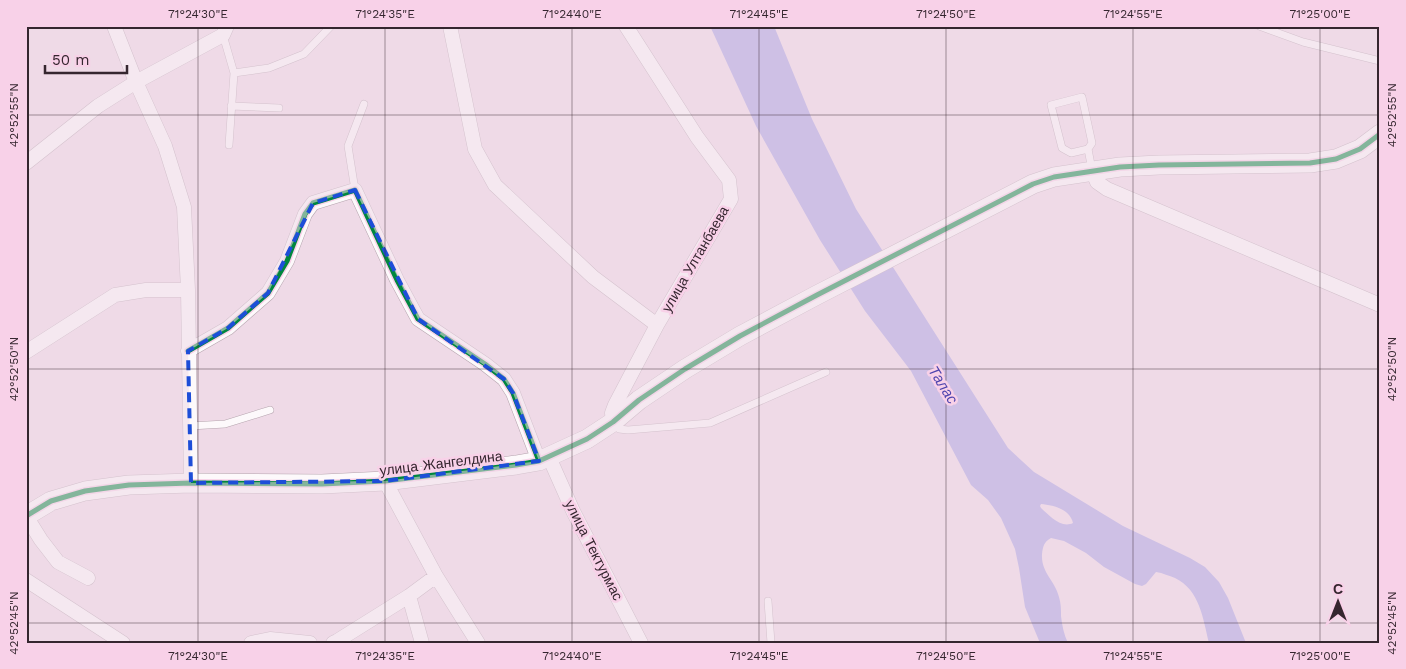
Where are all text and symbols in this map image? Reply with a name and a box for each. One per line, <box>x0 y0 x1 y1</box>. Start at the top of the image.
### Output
text: 71°24'30"E <box>168 7 228 21</box>
text: 71°24'35"E <box>355 7 415 21</box>
text: 71°24'40"E <box>542 7 602 21</box>
text: 71°24'45"E <box>730 7 789 21</box>
text: 71°24'50"E <box>916 7 976 21</box>
text: 71°24'55"E <box>1103 7 1163 21</box>
text: 71°25'00"E <box>1289 7 1351 21</box>
scale bar <box>45 42 128 74</box>
text: 50 m <box>52 51 89 69</box>
text: 42°52'55"N <box>7 83 21 147</box>
text: 42°52'55"N <box>1385 83 1399 147</box>
street label: улица Ултанбаева <box>658 203 732 315</box>
text: 42°52'50"N <box>7 337 21 401</box>
text: 42°52'50"N <box>1385 337 1399 401</box>
water label: Талас <box>924 363 962 408</box>
street label: улица Жангелдина <box>379 447 504 478</box>
street label: улица Тектурмас <box>562 497 626 603</box>
north arrow <box>1314 576 1364 626</box>
text: С <box>1333 581 1343 597</box>
text: 42°52'45"N <box>7 591 21 655</box>
text: 42°52'45"N <box>1385 591 1399 655</box>
text: 71°24'30"E <box>168 649 228 663</box>
text: 71°24'35"E <box>355 649 415 663</box>
text: 71°24'40"E <box>542 649 602 663</box>
text: 71°24'45"E <box>730 649 789 663</box>
text: 71°24'50"E <box>916 649 976 663</box>
text: 71°24'55"E <box>1103 649 1163 663</box>
text: 71°25'00"E <box>1289 649 1351 663</box>

